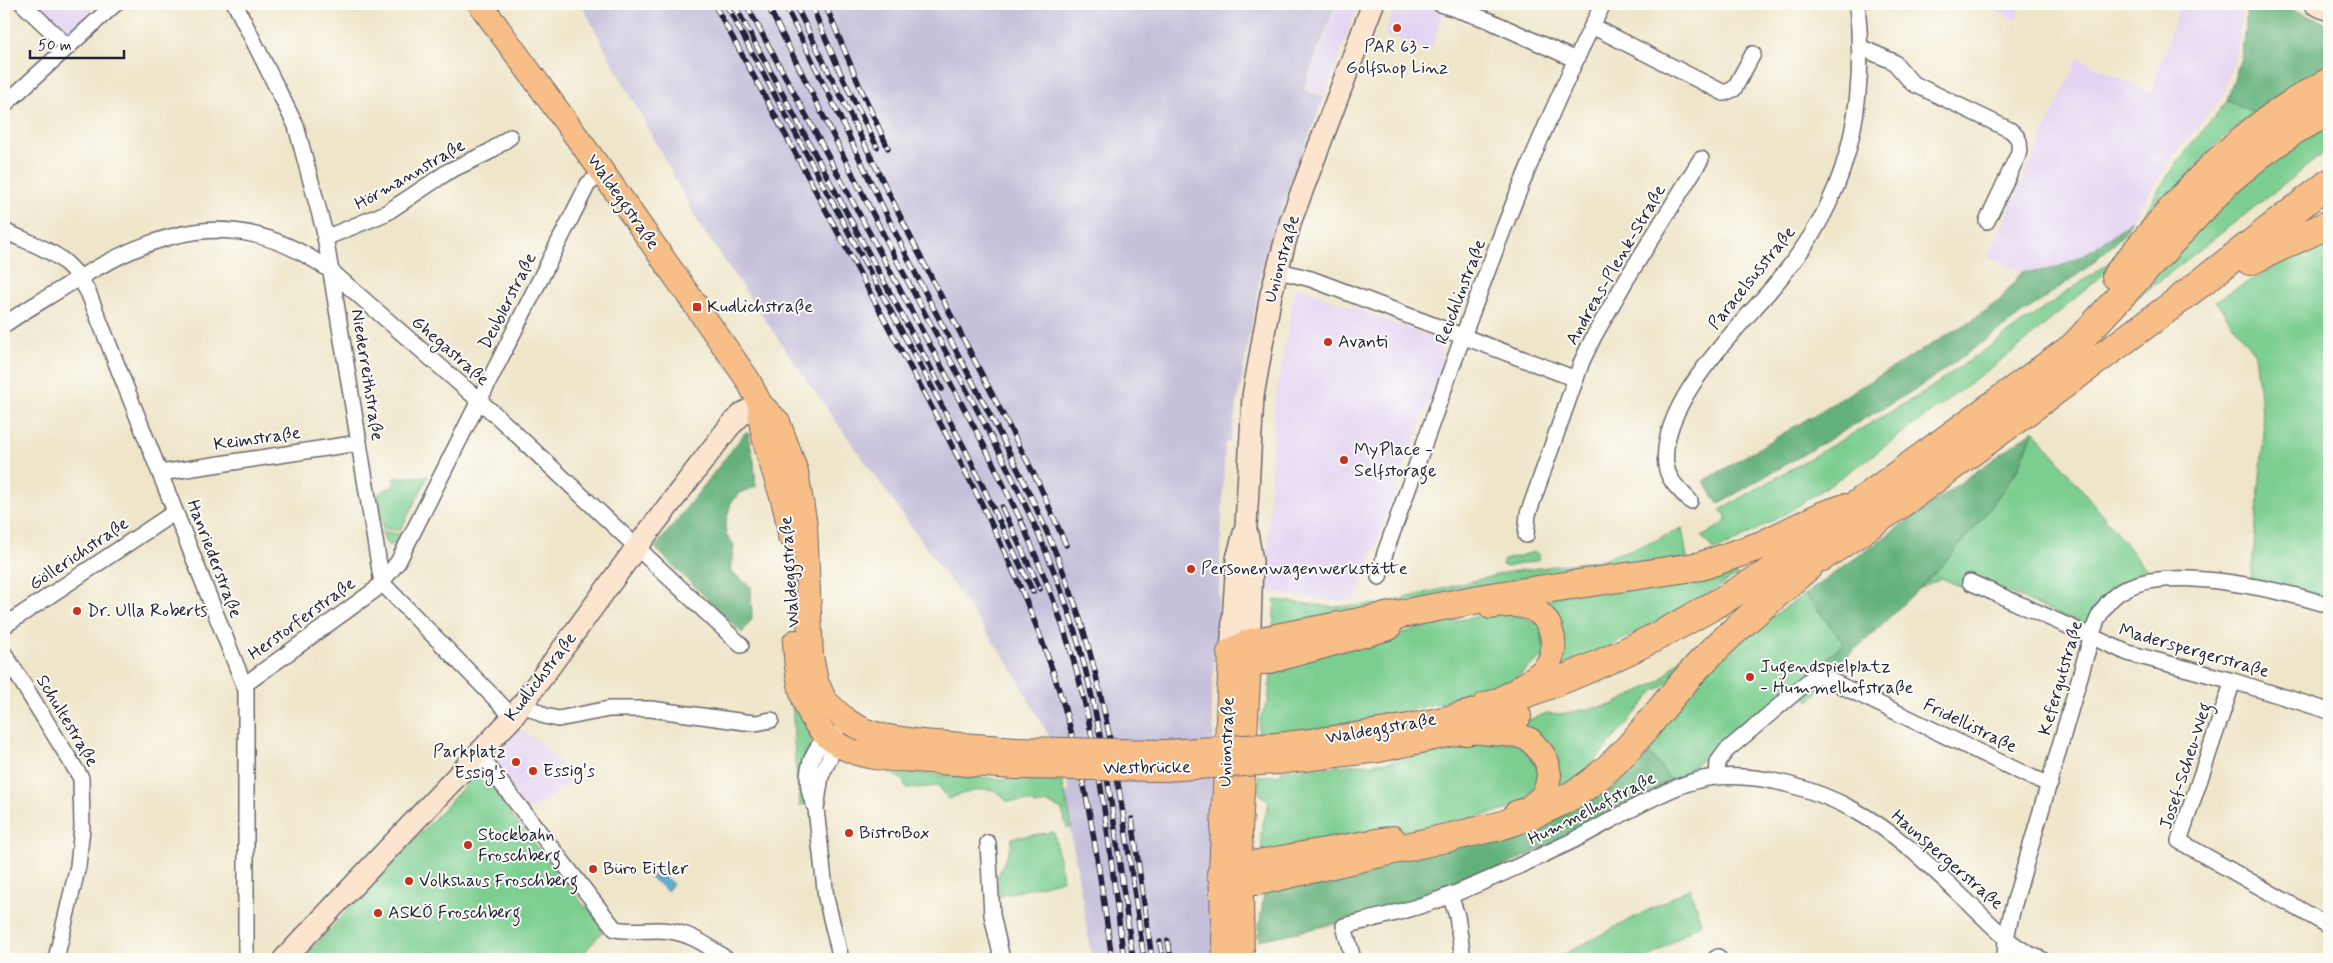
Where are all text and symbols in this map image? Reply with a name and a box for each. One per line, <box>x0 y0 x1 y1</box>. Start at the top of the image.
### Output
marker: PAR 63 - Golfshop Linz <box>1391 22 1403 34</box>
scale bar <box>30 28 124 60</box>
place label: PAR 63 - Golfshop Linz <box>1346 35 1448 80</box>
text: 50 m <box>38 36 72 56</box>
street label: Hörmannstraße <box>350 134 470 216</box>
street label: Waldeggstraße <box>579 149 665 256</box>
street label: Andreas-Plenk-Straße <box>1560 180 1672 350</box>
street label: Unionstraße <box>1258 212 1306 306</box>
street label: Paracelsusstraße <box>1703 221 1801 335</box>
street label: Reuchlinstraße <box>1430 236 1492 348</box>
street label: Deublerstraße <box>473 249 543 353</box>
place label: Kudlichstraße <box>707 295 813 319</box>
marker: Kudlichstraße <box>691 301 703 313</box>
street label: Niederreithstraße <box>345 307 389 443</box>
street label: Ghegastraße <box>405 310 494 392</box>
place label: Avanti <box>1338 330 1388 354</box>
marker: Avanti <box>1322 336 1334 348</box>
street label: Keimstraße <box>212 421 302 457</box>
place label: MyPlace - Selfstorage <box>1354 438 1437 485</box>
marker: MyPlace - Selfstorage <box>1338 454 1350 466</box>
street label: Hanriederstraße <box>180 496 248 622</box>
street label: Göllerichstraße <box>24 512 134 596</box>
street label: Waldeggstraße <box>774 515 808 629</box>
place label: Personenwagenwerkstätte <box>1201 557 1408 581</box>
marker: Personenwagenwerkstätte <box>1185 563 1197 575</box>
street label: Herstorferstraße <box>243 572 361 666</box>
place label: Dr. Ulla Roberts <box>87 599 207 623</box>
marker: Dr. Ulla Roberts <box>71 605 83 617</box>
street label: Kefergutstraße <box>2033 618 2089 738</box>
street label: Maderspergerstraße <box>2116 618 2272 684</box>
street label: Kudlichstraße <box>500 627 583 727</box>
place label: Jugendspielplatz - Hummelhofstraße <box>1760 655 1914 700</box>
street label: Schultestraße <box>30 670 104 772</box>
marker: Jugendspielplatz - Hummelhofstraße <box>1744 671 1756 683</box>
street label: Fridellistraße <box>1919 693 2021 759</box>
street label: Unionstraße <box>1213 696 1241 787</box>
street label: Josef-Scheu-Weg <box>2154 699 2220 833</box>
street label: Waldeggstraße <box>1324 707 1439 752</box>
place label: Parkplatz Essig's <box>433 740 506 786</box>
street label: Westbrücke <box>1103 755 1191 781</box>
marker: Parkplatz Essig's <box>510 756 522 768</box>
place label: Essig's <box>543 759 595 784</box>
marker: Essig's <box>527 765 539 777</box>
street label: Hummelhofstraße <box>1524 766 1660 852</box>
street label: Haunspergerstraße <box>1885 805 2008 916</box>
place label: BistroBox <box>859 821 930 845</box>
place label: Stockbahn Froschberg <box>478 823 561 870</box>
marker: BistroBox <box>843 827 855 839</box>
marker: Stockbahn Froschberg <box>462 839 474 851</box>
place label: Büro Eitler <box>603 857 689 881</box>
marker: Büro Eitler <box>587 863 599 875</box>
place label: Volkshaus Froschberg <box>419 869 578 895</box>
marker: Volkshaus Froschberg <box>403 875 415 887</box>
place label: ASKÖ Froschberg <box>388 901 521 927</box>
marker: ASKÖ Froschberg <box>372 907 384 919</box>

